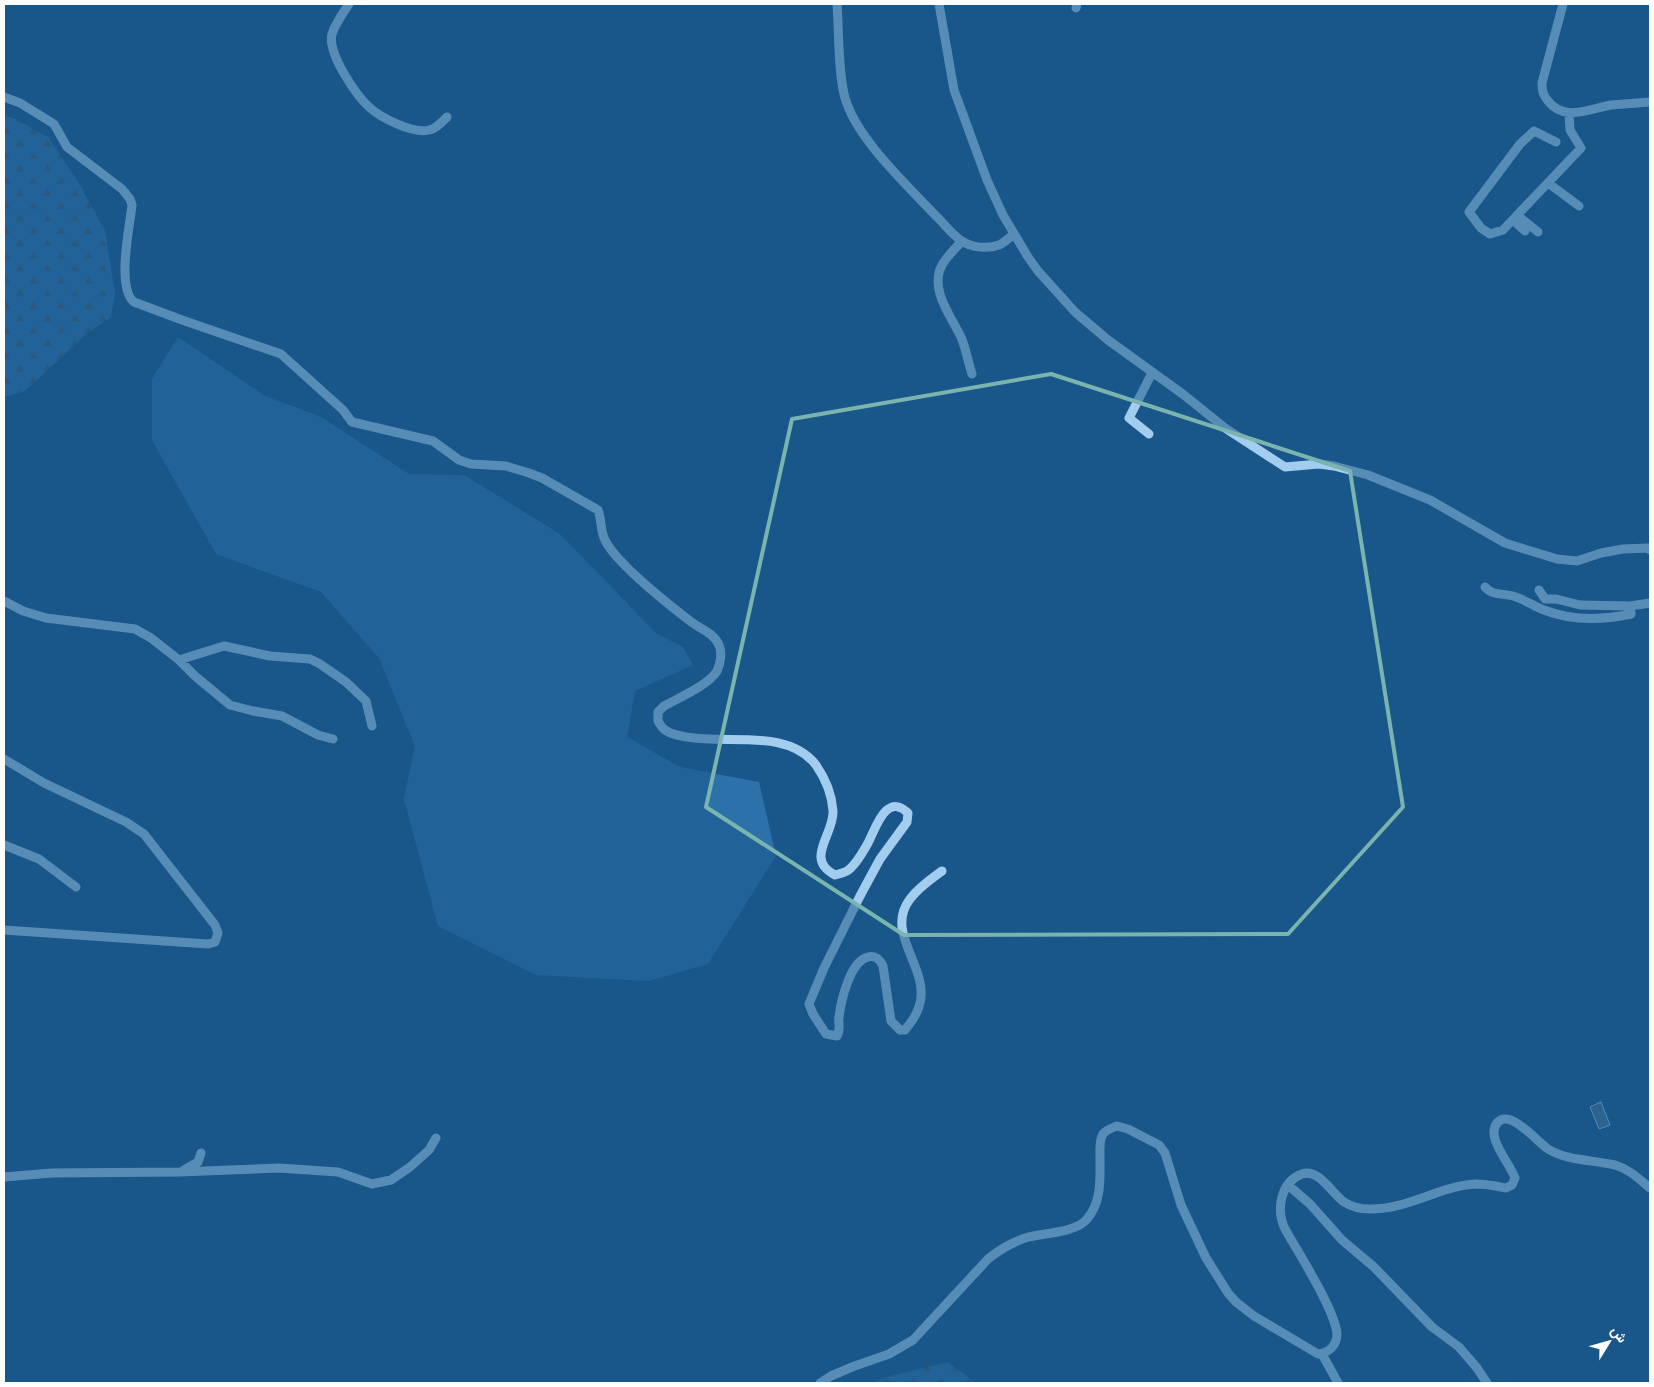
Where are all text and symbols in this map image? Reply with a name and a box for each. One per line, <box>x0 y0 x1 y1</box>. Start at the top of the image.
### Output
north arrow <box>1584 1317 1634 1367</box>
text: ش <box>1607 1323 1631 1346</box>

